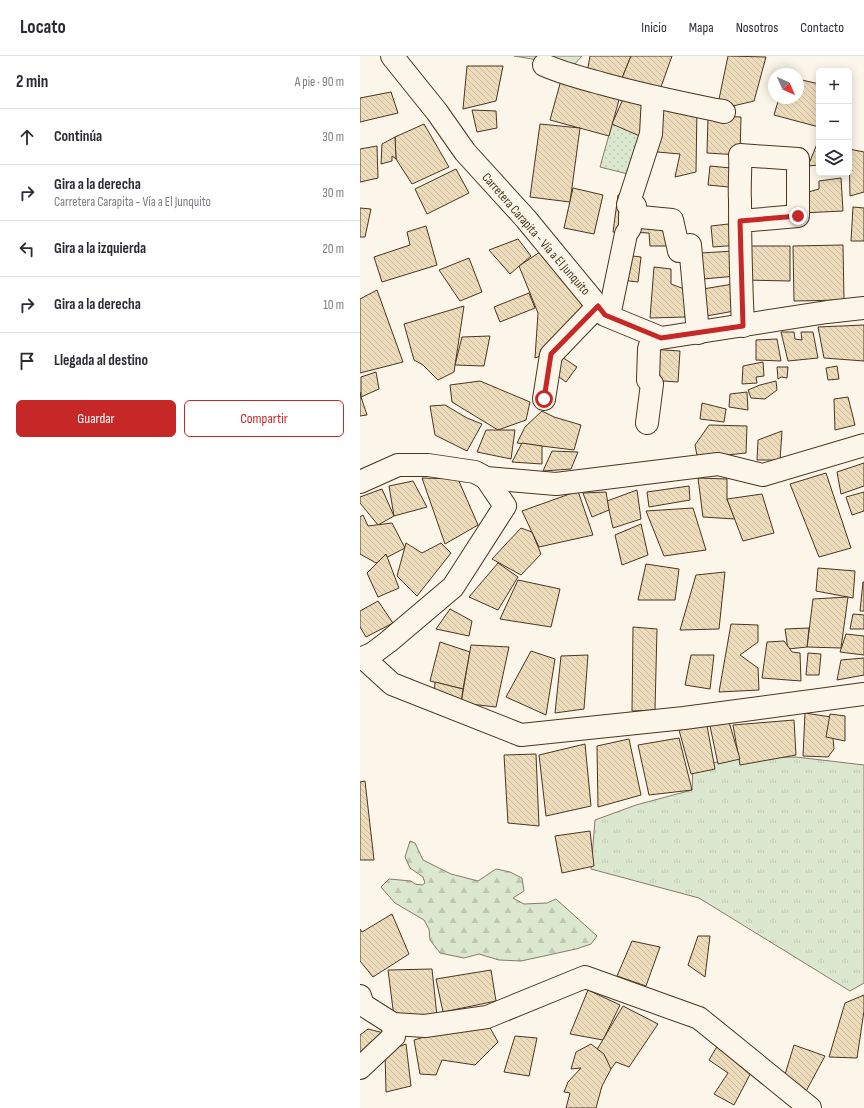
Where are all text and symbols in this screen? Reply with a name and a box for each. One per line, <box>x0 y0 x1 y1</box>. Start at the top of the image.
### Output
text: Locato <box>20 16 66 39</box>
text: Inicio <box>641 19 667 36</box>
text: Mapa <box>689 19 714 36</box>
text: Nosotros <box>736 19 778 36</box>
text: Contacto <box>800 19 844 36</box>
north arrow <box>768 68 804 104</box>
map controls <box>816 68 852 176</box>
button: + <box>816 68 852 104</box>
text: 2 min <box>16 72 48 92</box>
text: A pie · 90 m <box>295 74 344 90</box>
button: − <box>816 104 852 140</box>
icon: ahead <box>16 126 38 148</box>
text: Continúa <box>54 127 102 146</box>
text: 30 m <box>322 129 344 145</box>
button: layers <box>816 140 852 176</box>
street label: Carretera Carapita - Vía a El Junquito <box>478 170 594 298</box>
text: Gira a la derecha <box>54 175 141 194</box>
icon: right <box>16 182 38 204</box>
text: 30 m <box>322 185 344 201</box>
text: Carretera Carapita - Vía a El Junquito <box>54 194 211 210</box>
route end <box>789 207 807 225</box>
icon: left <box>16 238 38 260</box>
text: Gira a la izquierda <box>54 239 146 258</box>
text: 20 m <box>322 241 344 257</box>
icon: right <box>16 294 38 316</box>
text: Gira a la derecha <box>54 295 141 314</box>
text: 10 m <box>323 297 344 313</box>
icon: arrive <box>16 350 38 372</box>
text: Llegada al destino <box>54 351 148 370</box>
route start <box>535 390 553 408</box>
button: Guardar <box>16 400 176 437</box>
button: Compartir <box>184 400 344 437</box>

